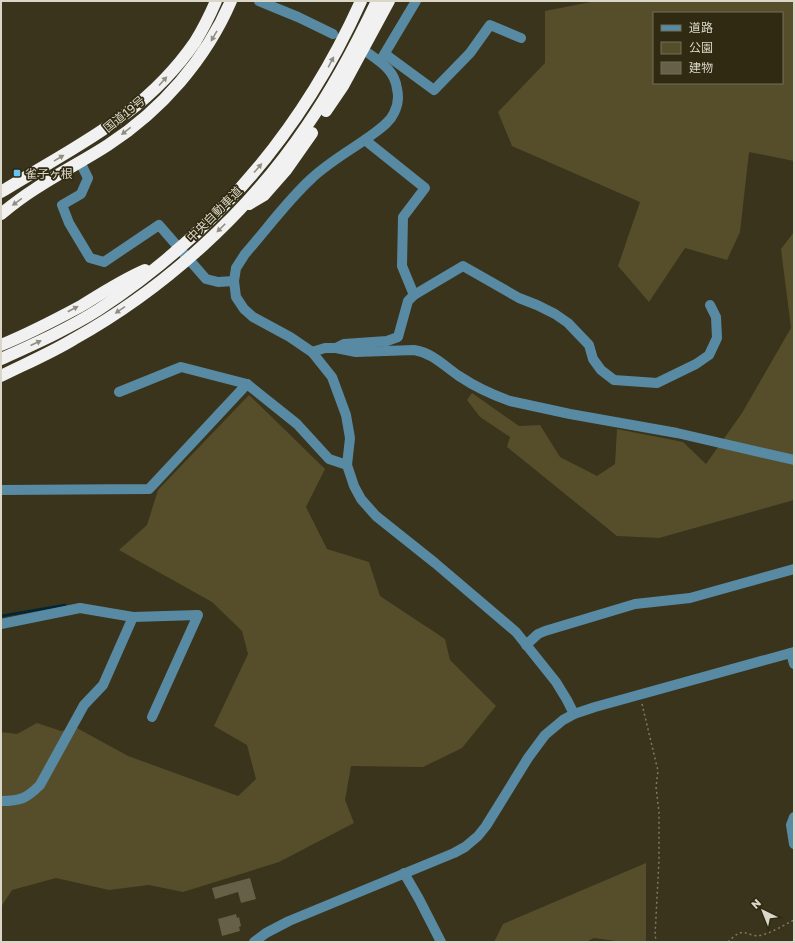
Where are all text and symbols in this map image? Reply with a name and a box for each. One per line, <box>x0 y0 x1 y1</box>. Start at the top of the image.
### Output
legend <box>653 12 783 84</box>
text: 道路 <box>689 20 713 35</box>
one-way arrow <box>210 30 217 42</box>
text: 公園 <box>689 40 713 55</box>
one-way arrow <box>328 56 335 67</box>
text: 建物 <box>689 60 713 75</box>
one-way arrow <box>158 76 167 86</box>
street label: 国道19号 <box>100 93 148 135</box>
one-way arrow <box>121 127 132 135</box>
one-way arrow <box>53 155 65 162</box>
one-way arrow <box>253 163 262 174</box>
place label: 雀子ヶ根 <box>25 166 73 181</box>
marker: 雀子ヶ根 <box>12 168 22 178</box>
street label: 中央自動車道 <box>183 183 245 245</box>
one-way arrow <box>12 197 23 206</box>
one-way arrow <box>216 223 226 233</box>
one-way arrow <box>68 306 79 313</box>
one-way arrow <box>115 306 126 314</box>
one-way arrow <box>31 340 42 346</box>
north arrow <box>743 891 783 931</box>
text: N <box>748 896 763 911</box>

